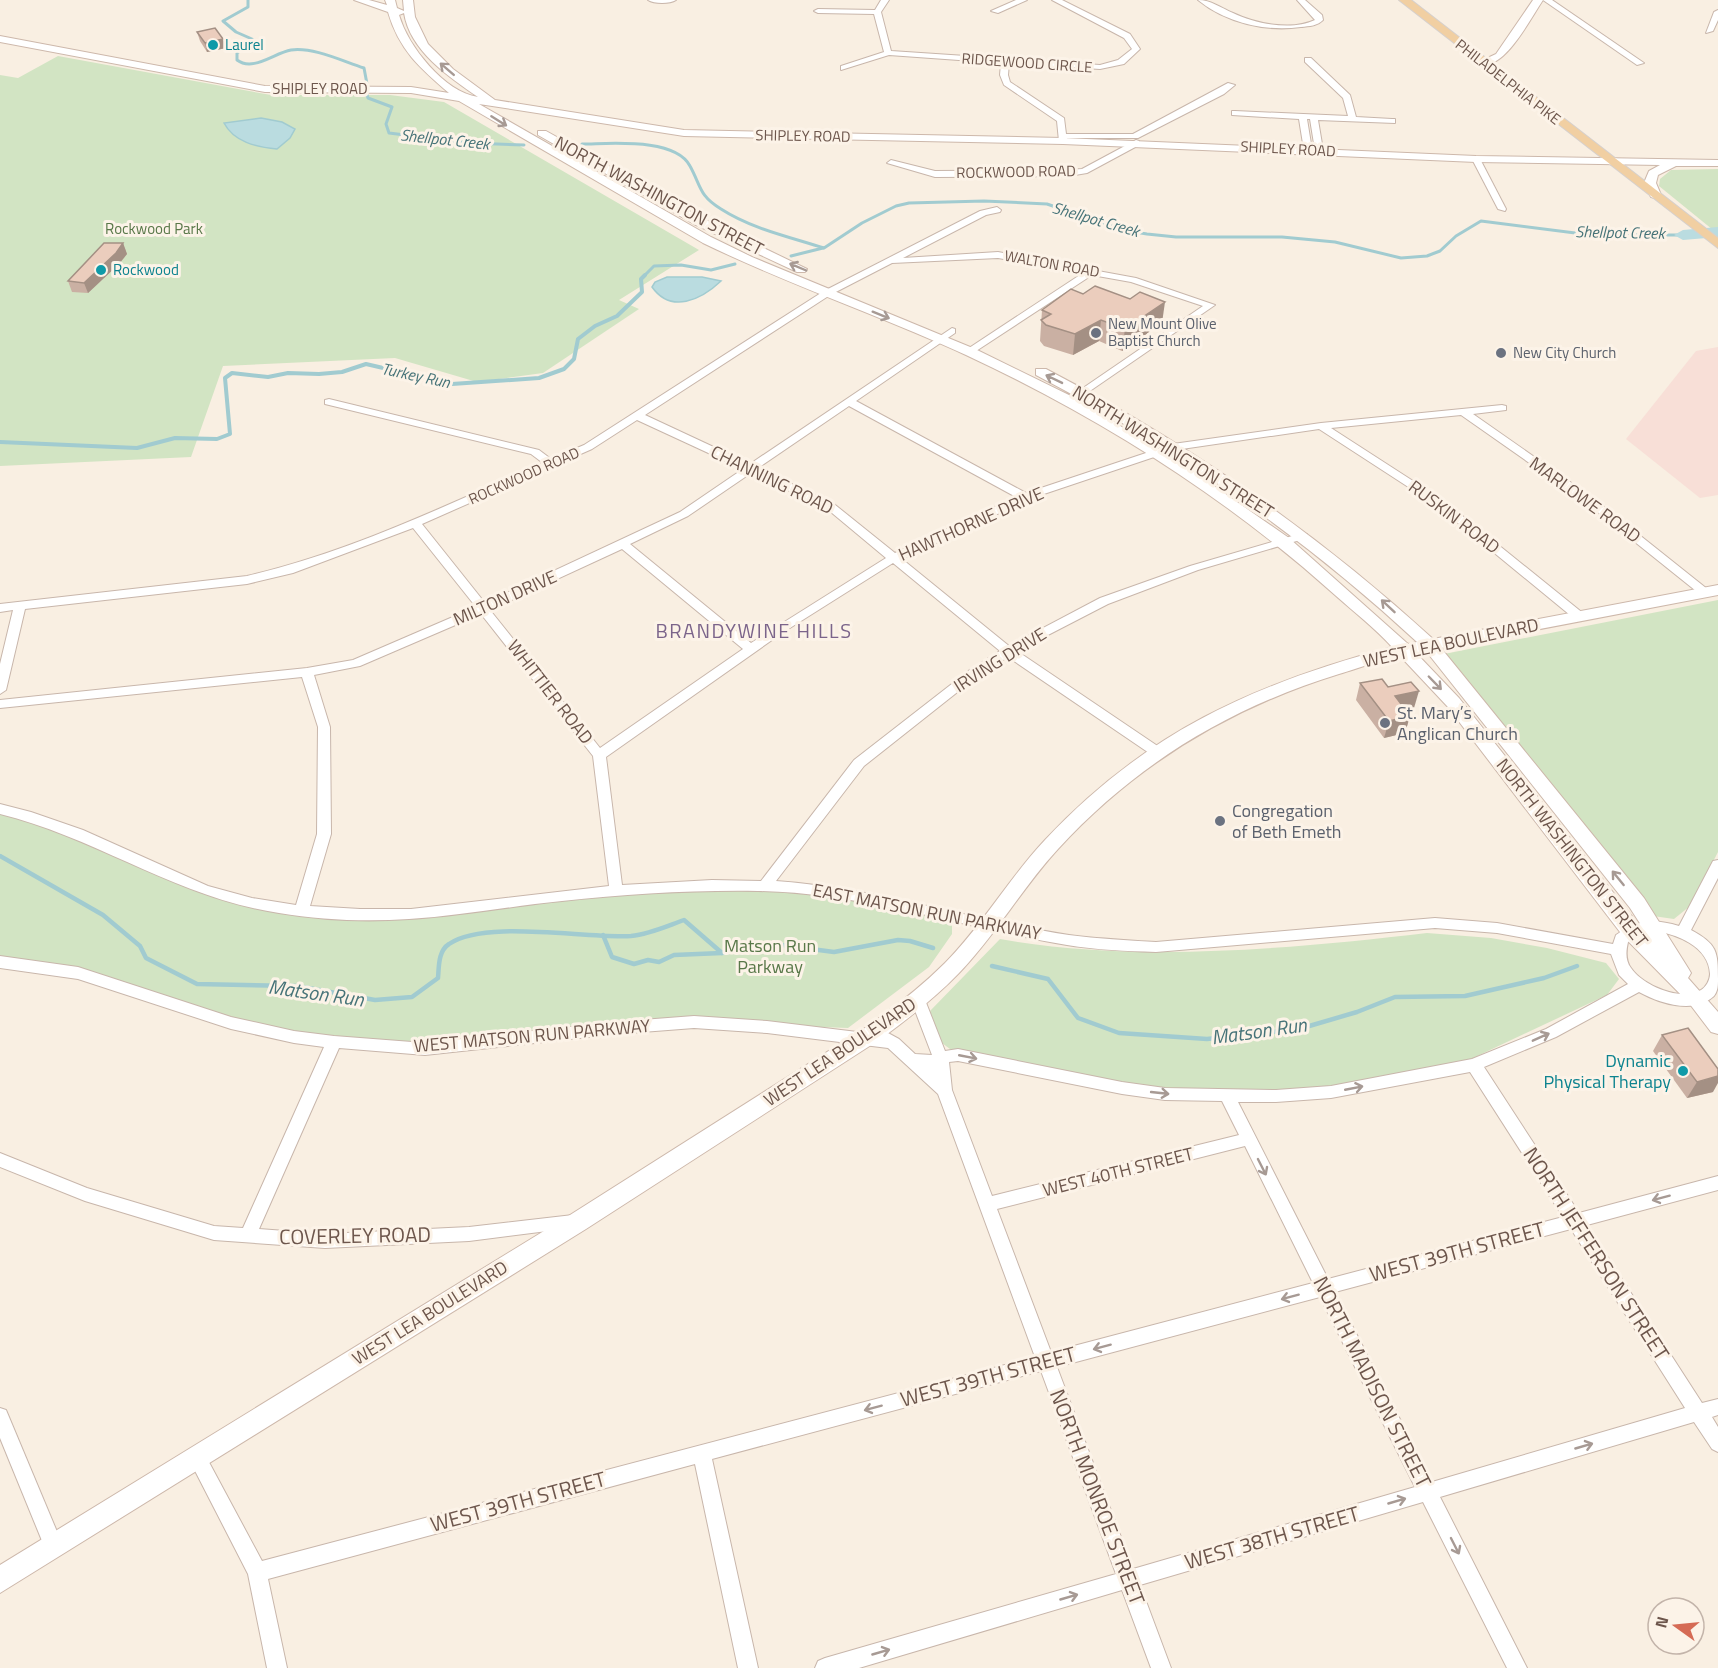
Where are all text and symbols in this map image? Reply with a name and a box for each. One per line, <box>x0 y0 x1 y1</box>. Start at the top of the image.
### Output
place label: Laurel <box>225 33 264 56</box>
street label: PHILADELPHIA PIKE <box>1451 33 1566 130</box>
marker: Laurel <box>206 38 220 52</box>
street label: RIDGEWOOD CIRCLE <box>961 46 1093 79</box>
one-way arrow <box>440 62 455 76</box>
street label: SHIPLEY ROAD <box>272 77 368 100</box>
one-way arrow <box>490 115 507 127</box>
water label: Shellpot Creek <box>399 122 493 156</box>
street label: SHIPLEY ROAD <box>755 123 851 148</box>
street label: NORTH WASHINGTON STREET <box>550 129 769 262</box>
street label: SHIPLEY ROAD <box>1240 135 1336 162</box>
street label: ROCKWOOD ROAD <box>956 159 1076 184</box>
water label: Shellpot Creek <box>1050 195 1144 243</box>
park label: Rockwood Park <box>105 217 203 240</box>
water label: Shellpot Creek <box>1575 219 1667 245</box>
street label: WALTON ROAD <box>1003 244 1101 283</box>
place label: Rockwood <box>113 258 179 281</box>
one-way arrow <box>790 261 808 273</box>
marker: Rockwood <box>94 263 108 277</box>
one-way arrow <box>872 310 890 321</box>
place label: New Mount Olive Baptist Church <box>1108 312 1217 352</box>
marker: New Mount Olive Baptist Church <box>1089 326 1103 340</box>
place label: New City Church <box>1513 341 1616 364</box>
marker: New City Church <box>1494 346 1508 360</box>
water label: Turkey Run <box>380 356 453 394</box>
one-way arrow <box>1046 372 1064 384</box>
street label: NORTH WASHINGTON STREET <box>1067 378 1280 525</box>
street label: CHANNING ROAD <box>706 438 838 521</box>
street label: ROCKWOOD ROAD <box>465 441 583 510</box>
street label: MARLOWE ROAD <box>1524 450 1647 549</box>
street label: RUSKIN ROAD <box>1403 473 1506 560</box>
street label: HAWTHORNE DRIVE <box>894 479 1048 568</box>
street label: MILTON DRIVE <box>449 563 561 632</box>
one-way arrow <box>1381 599 1396 613</box>
street label: WEST LEA BOULEVARD <box>1361 611 1541 674</box>
district label: BRANDYWINE HILLS <box>655 615 853 646</box>
street label: IRVING DRIVE <box>948 620 1051 699</box>
street label: WHITTIER ROAD <box>501 634 600 750</box>
one-way arrow <box>1428 675 1442 690</box>
place label: St. Mary’s Anglican Church <box>1397 699 1518 747</box>
marker: St. Mary’s Anglican Church <box>1378 716 1392 730</box>
street label: NORTH WASHINGTON STREET <box>1490 753 1655 953</box>
place label: Congregation of Beth Emeth <box>1232 797 1342 845</box>
marker: Congregation of Beth Emeth <box>1213 814 1227 828</box>
one-way arrow <box>1611 871 1624 887</box>
street label: EAST MATSON RUN PARKWAY <box>811 876 1044 947</box>
park label: Matson Run Parkway <box>724 932 816 980</box>
water label: Matson Run <box>266 970 367 1015</box>
street label: WEST LEA BOULEVARD <box>758 990 921 1113</box>
water label: Matson Run <box>1209 1008 1310 1053</box>
street label: WEST MATSON RUN PARKWAY <box>413 1012 652 1059</box>
one-way arrow <box>1532 1031 1550 1043</box>
place label: Dynamic Physical Therapy <box>1543 1047 1671 1095</box>
one-way arrow <box>958 1052 977 1063</box>
marker: Dynamic Physical Therapy <box>1676 1064 1690 1078</box>
one-way arrow <box>1344 1082 1363 1093</box>
one-way arrow <box>1149 1088 1169 1099</box>
street label: WEST 40TH STREET <box>1040 1140 1197 1203</box>
street label: NORTH JEFFERSON STREET <box>1516 1140 1678 1366</box>
one-way arrow <box>1257 1157 1268 1175</box>
one-way arrow <box>1652 1192 1671 1204</box>
street label: WEST 39TH STREET <box>1366 1212 1548 1290</box>
street label: COVERLEY ROAD <box>279 1218 431 1252</box>
street label: WEST LEA BOULEVARD <box>347 1254 513 1371</box>
street label: NORTH MADISON STREET <box>1306 1270 1440 1493</box>
one-way arrow <box>1281 1291 1300 1303</box>
street label: WEST 39TH STREET <box>897 1337 1079 1415</box>
one-way arrow <box>1093 1342 1112 1353</box>
street label: NORTH MONROE STREET <box>1042 1384 1154 1609</box>
one-way arrow <box>864 1403 883 1414</box>
one-way arrow <box>1574 1440 1593 1451</box>
street label: WEST 39TH STREET <box>427 1462 609 1540</box>
one-way arrow <box>1387 1495 1406 1506</box>
street label: WEST 38TH STREET <box>1181 1497 1363 1577</box>
one-way arrow <box>1450 1537 1462 1555</box>
one-way arrow <box>1059 1591 1078 1602</box>
north arrow <box>1646 1596 1706 1656</box>
text: N <box>1648 1614 1675 1631</box>
one-way arrow <box>872 1646 891 1657</box>

